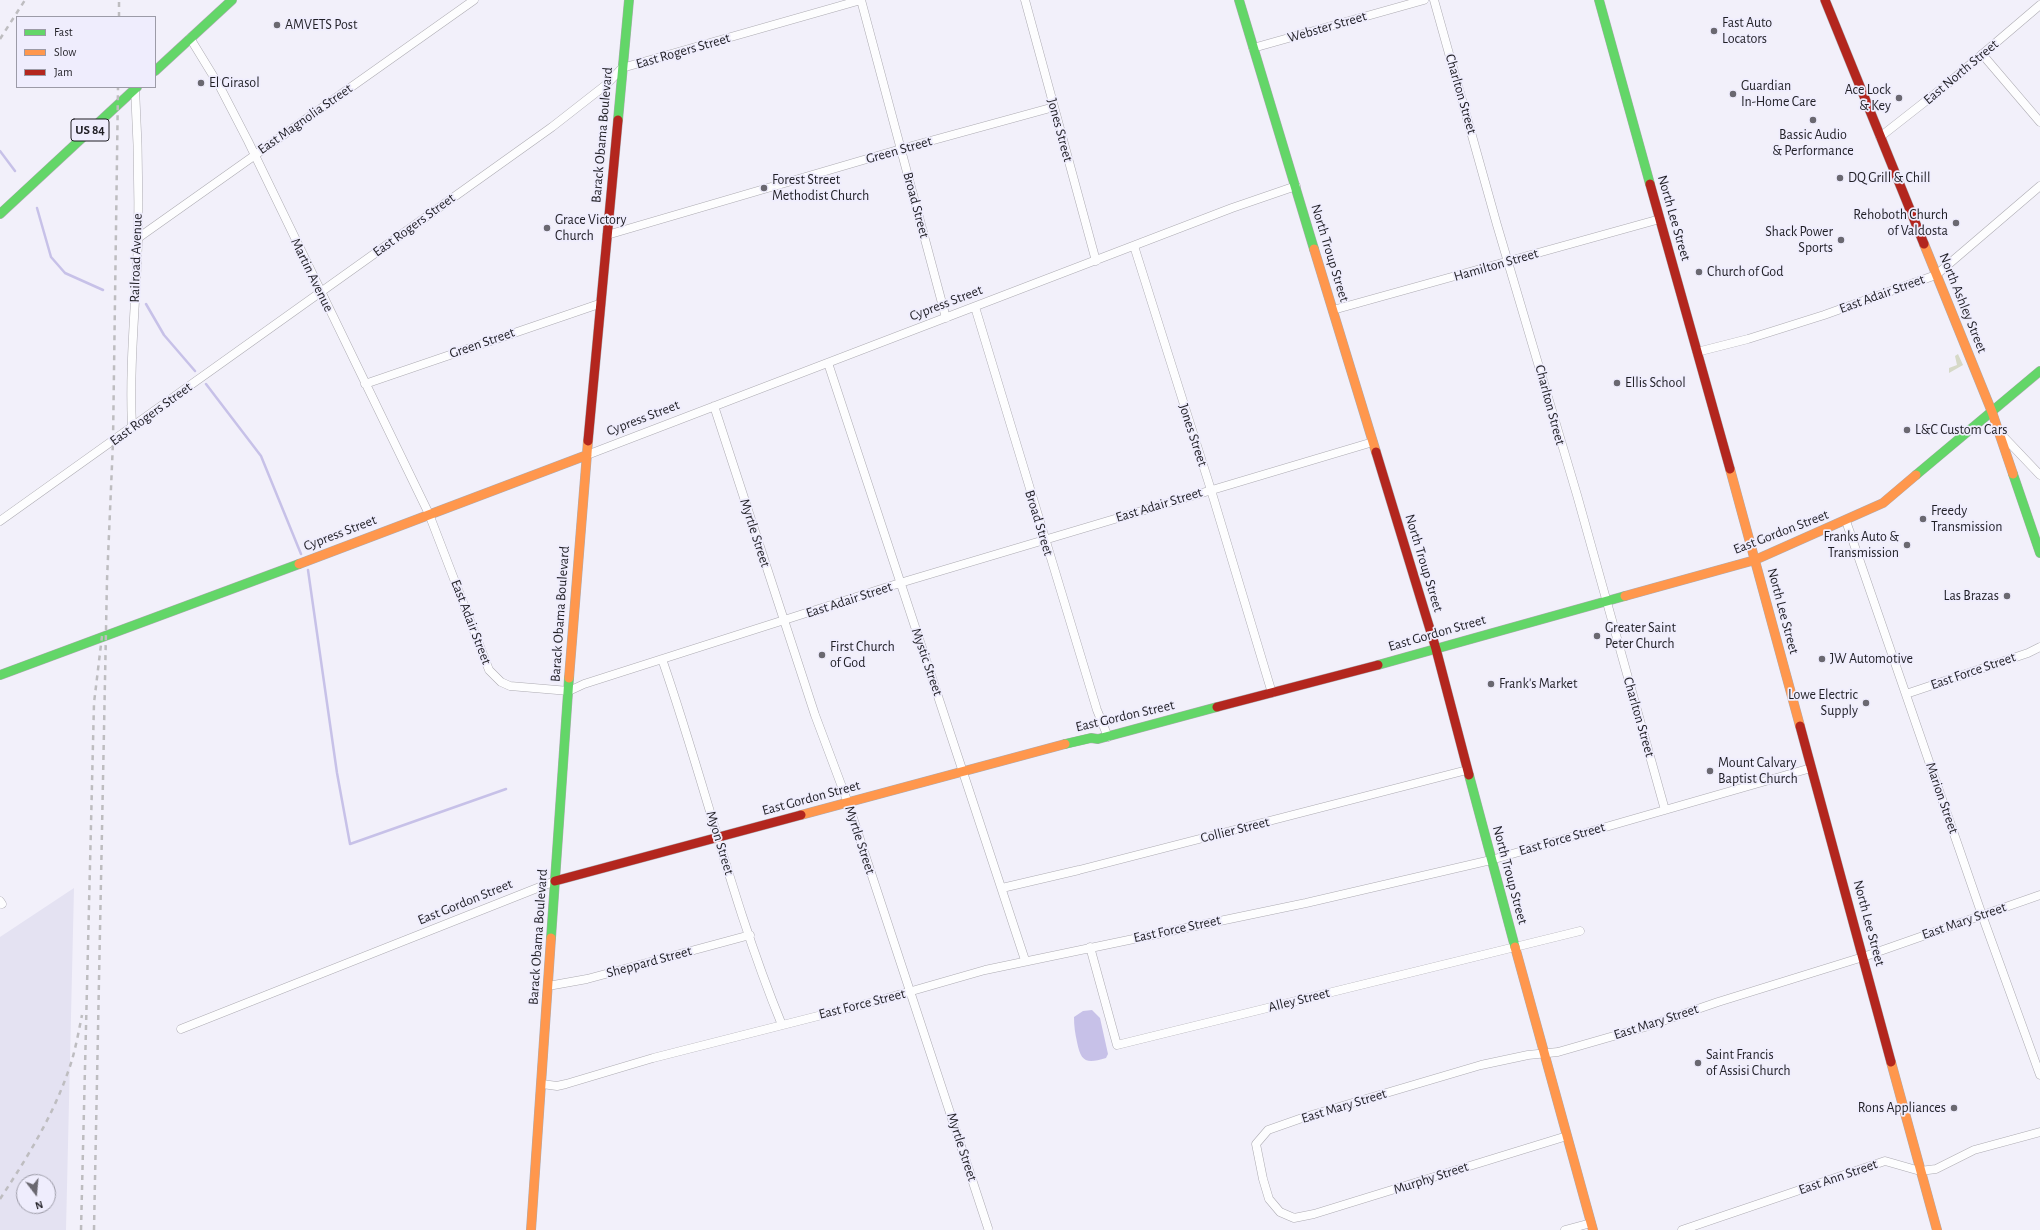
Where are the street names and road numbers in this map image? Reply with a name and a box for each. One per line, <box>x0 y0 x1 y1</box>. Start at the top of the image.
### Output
street label: Webster Street <box>1286 8 1368 46</box>
street label: East Rogers Street <box>634 30 732 72</box>
street label: East North Street <box>1920 36 2002 108</box>
street label: Charlton Street <box>1442 52 1480 136</box>
street label: Barack Obama Boulevard <box>588 66 616 204</box>
street label: East Magnolia Street <box>254 80 356 158</box>
street label: Jones Street <box>1043 96 1077 164</box>
road number: US 84 <box>71 119 109 141</box>
street label: Green Street <box>864 133 934 167</box>
street label: Broad Street <box>899 170 933 240</box>
street label: North Lee Street <box>1654 173 1694 263</box>
street label: East Rogers Street <box>370 190 458 260</box>
street label: North Troup Street <box>1307 202 1353 304</box>
street label: Railroad Avenue <box>126 213 146 303</box>
street label: Martin Avenue <box>287 235 337 315</box>
street label: Hamilton Street <box>1452 245 1540 285</box>
street label: North Ashley Street <box>1935 251 1991 355</box>
street label: East Adair Street <box>1837 271 1927 317</box>
street label: Cypress Street <box>907 281 985 325</box>
street label: Green Street <box>447 324 517 362</box>
street label: Charlton Street <box>1531 363 1569 447</box>
street label: East Rogers Street <box>107 379 195 449</box>
street label: Cypress Street <box>604 396 682 440</box>
street label: Jones Street <box>1175 402 1211 468</box>
street label: East Adair Street <box>1114 484 1204 526</box>
street label: Broad Street <box>1021 488 1057 558</box>
street label: Myrtle Street <box>736 497 774 569</box>
street label: East Gordon Street <box>1731 506 1831 558</box>
street label: Cypress Street <box>301 511 379 555</box>
street label: North Troup Street <box>1401 512 1447 614</box>
street label: Barack Obama Boulevard <box>547 545 573 683</box>
street label: North Lee Street <box>1763 566 1803 656</box>
street label: East Adair Street <box>447 577 495 667</box>
street label: East Adair Street <box>804 578 894 622</box>
street label: East Gordon Street <box>1386 611 1488 655</box>
street label: Mystic Street <box>908 626 946 698</box>
street label: East Force Street <box>1928 649 2018 693</box>
street label: Charlton Street <box>1620 675 1658 759</box>
street label: East Gordon Street <box>1074 696 1176 736</box>
street label: Marion Street <box>1922 760 1962 836</box>
street label: East Gordon Street <box>760 777 862 819</box>
street label: Myrtle Street <box>841 804 879 876</box>
street label: Myon Street <box>702 809 738 877</box>
street label: Collier Street <box>1199 813 1271 847</box>
street label: East Force Street <box>1517 819 1607 859</box>
street label: North Troup Street <box>1489 824 1531 926</box>
street label: Barack Obama Boulevard <box>525 868 551 1006</box>
street label: East Gordon Street <box>415 875 515 929</box>
street label: North Lee Street <box>1849 878 1889 968</box>
street label: East Mary Street <box>1920 899 2008 943</box>
street label: East Force Street <box>1132 912 1222 946</box>
street label: Sheppard Street <box>604 943 694 981</box>
street label: Alley Street <box>1267 984 1331 1016</box>
street label: East Force Street <box>817 985 907 1023</box>
street label: East Mary Street <box>1612 1000 1700 1044</box>
street label: East Mary Street <box>1299 1085 1389 1127</box>
street label: Myrtle Street <box>943 1111 981 1183</box>
street label: East Ann Street <box>1796 1156 1880 1198</box>
street label: Murphy Street <box>1391 1158 1471 1198</box>

